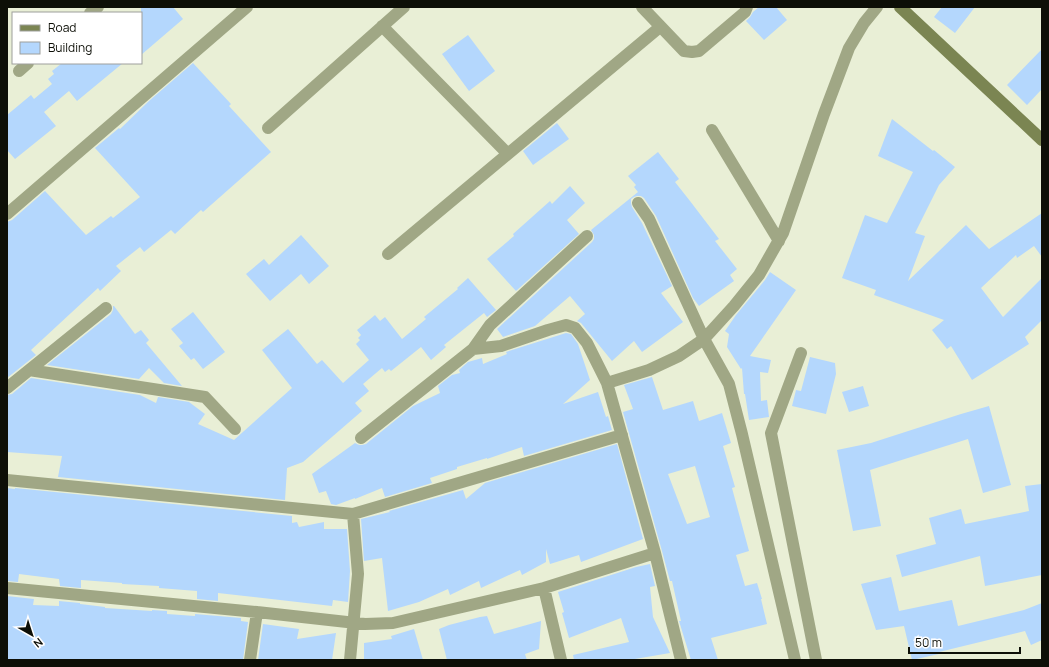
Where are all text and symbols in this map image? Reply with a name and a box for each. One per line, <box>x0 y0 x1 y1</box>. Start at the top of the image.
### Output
legend <box>12 12 142 64</box>
text: Road <box>48 19 76 36</box>
text: Building <box>48 39 92 56</box>
north arrow <box>12 615 52 655</box>
scale bar <box>909 629 1020 655</box>
text: 50 m <box>915 634 942 651</box>
text: N <box>31 635 46 652</box>

